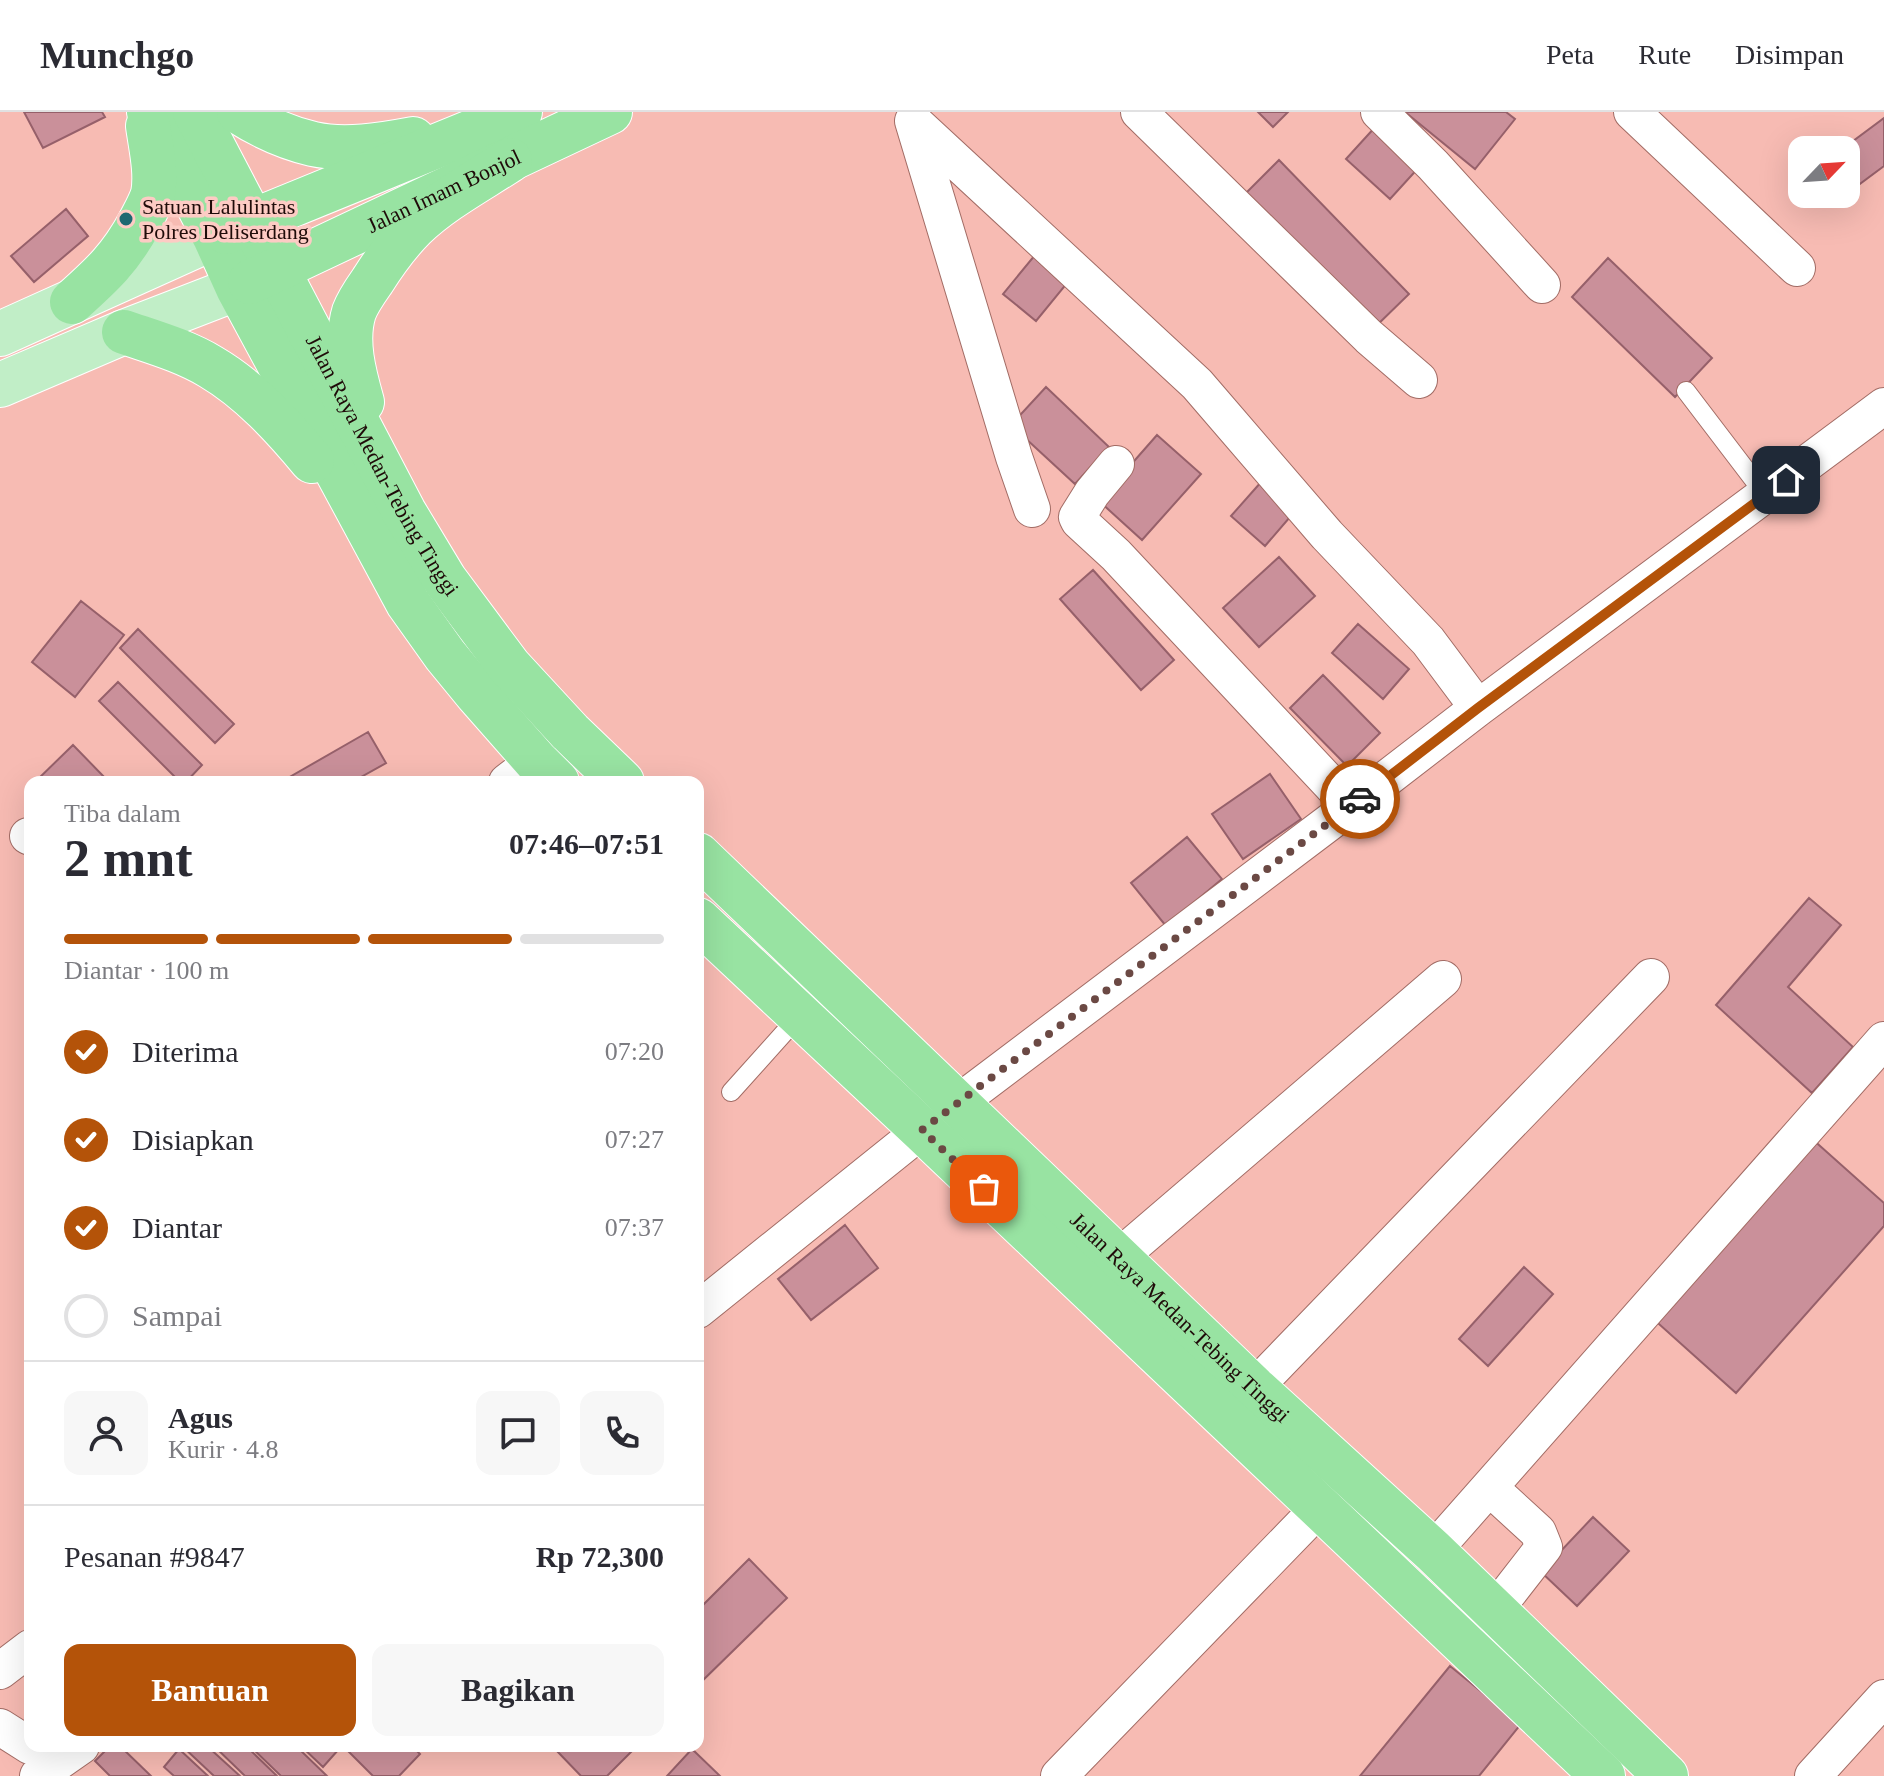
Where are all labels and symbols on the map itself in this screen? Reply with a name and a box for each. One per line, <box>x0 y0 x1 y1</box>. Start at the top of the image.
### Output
north arrow <box>1788 136 1860 208</box>
street label: Jalan Imam Bonjol <box>362 144 525 238</box>
place label: Satuan Lalulintas Polres Deliserdang <box>142 194 309 244</box>
marker: Satuan Lalulintas Polres Deliserdang <box>117 210 135 228</box>
street label: Jalan Raya Medan-Tebing Tinggi <box>301 331 465 600</box>
pin <box>1752 446 1820 514</box>
courier <box>1320 759 1400 839</box>
pin <box>950 1155 1018 1223</box>
street label: Jalan Raya Medan-Tebing Tinggi <box>1066 1207 1295 1427</box>

